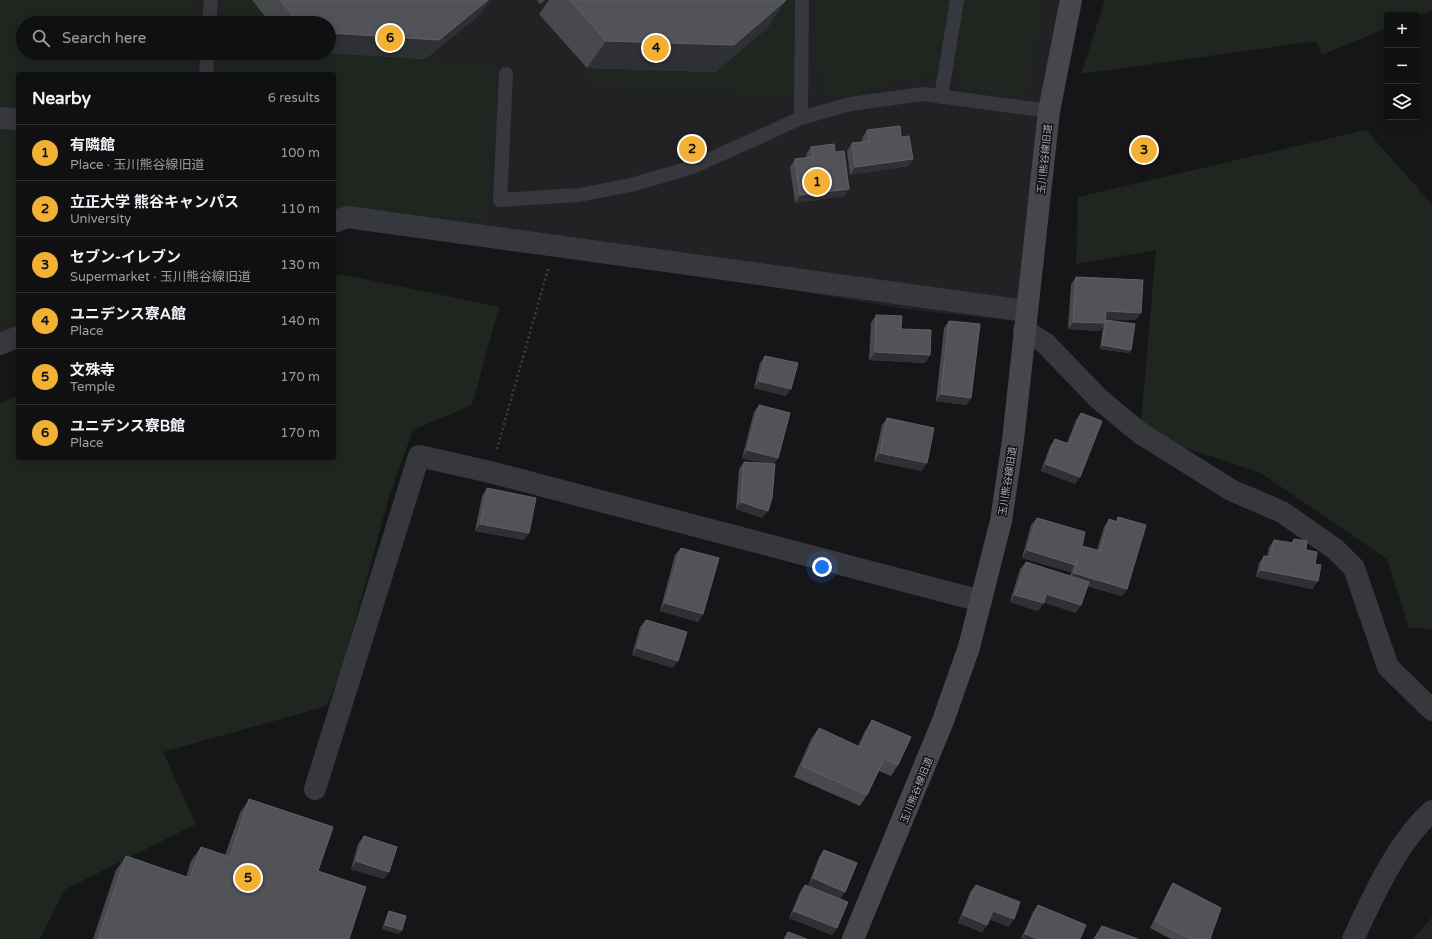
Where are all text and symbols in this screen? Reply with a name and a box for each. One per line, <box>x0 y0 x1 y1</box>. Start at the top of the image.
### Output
map controls <box>1384 12 1420 120</box>
button: + <box>1384 12 1420 48</box>
search box <box>16 16 336 60</box>
pin: 6 <box>377 23 403 53</box>
icon: search <box>30 27 52 49</box>
text: Search here <box>62 29 146 47</box>
pin: 4 <box>643 33 669 63</box>
button: − <box>1384 48 1420 84</box>
button: layers <box>1384 84 1420 120</box>
text: Nearby <box>32 88 91 109</box>
text: 6 results <box>268 90 320 106</box>
street label: 玉川熊谷線旧道 <box>1035 124 1055 195</box>
pin: 2 <box>679 134 705 164</box>
pin: 3 <box>1131 135 1157 165</box>
text: 有隣館 <box>70 136 115 154</box>
text: 1 <box>41 145 49 161</box>
text: 100 m <box>280 145 320 161</box>
text: Place · 玉川熊谷線旧道 <box>70 157 205 173</box>
pin: 1 <box>804 167 830 197</box>
text: 立正大学 熊谷キャンパス <box>70 193 239 211</box>
text: 2 <box>41 201 49 217</box>
text: 110 m <box>280 201 320 217</box>
text: University <box>70 211 131 227</box>
text: セブン-イレブン <box>70 248 181 266</box>
text: 3 <box>41 257 49 273</box>
text: 130 m <box>280 257 320 273</box>
text: Supermarket · 玉川熊谷線旧道 <box>70 269 251 285</box>
text: ユニデンス寮A館 <box>70 305 186 323</box>
text: 4 <box>41 313 49 329</box>
text: 140 m <box>280 313 320 329</box>
text: Place <box>70 323 103 339</box>
text: 文殊寺 <box>70 361 115 379</box>
text: 5 <box>41 369 49 385</box>
text: 170 m <box>280 369 320 385</box>
text: Temple <box>70 379 115 395</box>
text: ユニデンス寮B館 <box>70 417 185 435</box>
text: 6 <box>41 425 49 441</box>
text: 170 m <box>280 425 320 441</box>
text: Place <box>70 435 103 451</box>
street label: 玉川熊谷線旧道 <box>997 446 1019 517</box>
your location <box>812 557 832 577</box>
street label: 玉川熊谷線旧道 <box>898 756 936 825</box>
pin: 5 <box>235 863 261 893</box>

